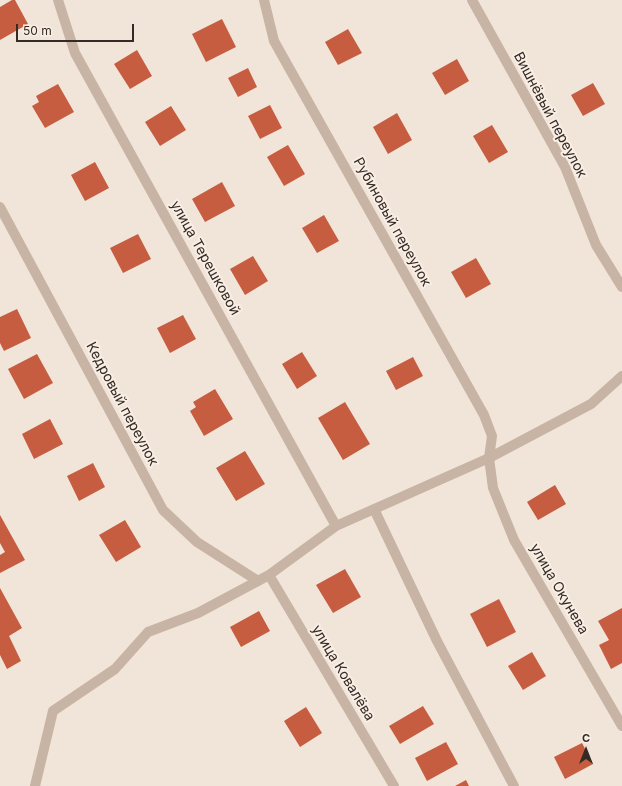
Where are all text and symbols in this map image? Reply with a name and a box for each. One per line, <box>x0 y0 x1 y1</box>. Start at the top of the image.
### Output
scale bar <box>18 16 136 42</box>
text: 50 m <box>23 23 52 38</box>
street label: Вишнёвый переулок <box>510 49 590 181</box>
street label: Рубиновый переулок <box>350 155 434 289</box>
street label: улица Терешковой <box>167 198 243 318</box>
street label: Кедровый переулок <box>82 339 162 469</box>
street label: улица Окунева <box>526 541 592 637</box>
street label: улица Ковалёва <box>308 622 378 724</box>
north arrow <box>566 730 606 770</box>
text: С <box>582 731 590 745</box>

